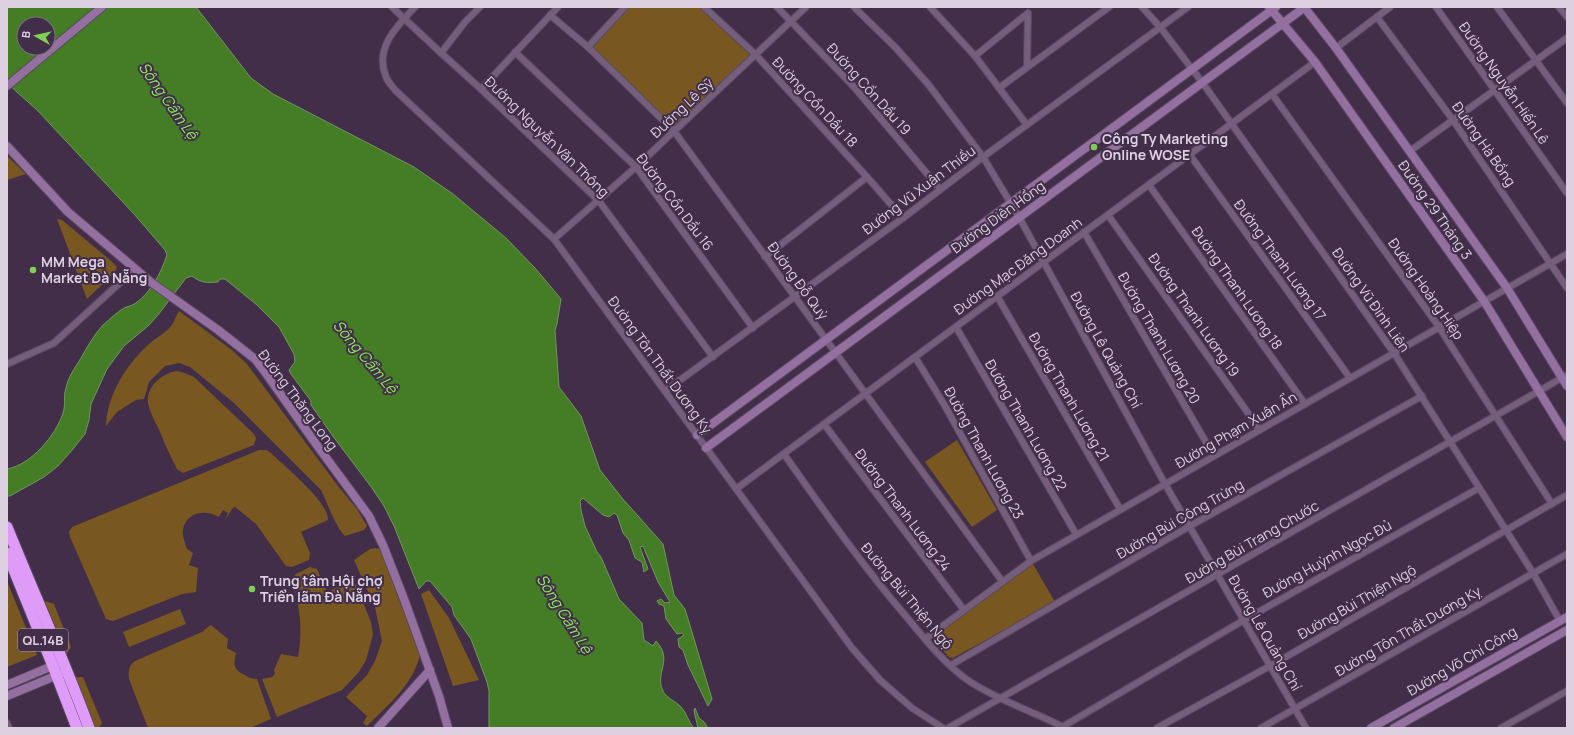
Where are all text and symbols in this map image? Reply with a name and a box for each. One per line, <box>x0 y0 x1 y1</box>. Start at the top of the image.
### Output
north arrow <box>16 16 56 56</box>
street label: Đường Nguyễn Hiến Lê <box>1455 18 1554 148</box>
text: B <box>18 30 34 39</box>
street label: Đường Cồn Dầu 19 <box>823 39 916 139</box>
street label: Đường Cồn Dầu 18 <box>769 52 862 151</box>
water label: Sông Cẩm Lệ <box>134 58 204 145</box>
street label: Đường Nguyễn Văn Thông <box>481 72 614 201</box>
street label: Đường Lê Sỹ <box>646 73 718 142</box>
street label: Đường Hà Bồng <box>1448 98 1521 190</box>
place label: Công Ty Marketing Online WOSE <box>1102 129 1228 164</box>
street label: Đường Vũ Xuân Thiều <box>858 141 979 238</box>
marker: Công Ty Marketing Online WOSE <box>1089 142 1099 152</box>
street label: Đường Cồn Dầu 16 <box>632 149 718 254</box>
street label: Đường 29 Tháng 3 <box>1394 156 1477 263</box>
street label: Đường Diên Hồng <box>947 176 1049 257</box>
street label: Đường Thanh Lương 17 <box>1230 195 1331 324</box>
street label: Đường Mạc Đăng Doanh <box>950 213 1086 319</box>
street label: Đường Thanh Lương 18 <box>1188 222 1287 353</box>
street label: Đường Hoàng Hiệp <box>1384 234 1469 343</box>
street label: Đường Đỗ Quỳ <box>764 238 833 324</box>
street label: Đường Vũ Đình Liên <box>1328 244 1415 356</box>
street label: Đường Thanh Lương 19 <box>1145 249 1244 380</box>
place label: MM Mega Market Đà Nẵng <box>41 252 148 287</box>
marker: MM Mega Market Đà Nẵng <box>28 265 38 275</box>
street label: Đường Thanh Lương 20 <box>1114 268 1205 407</box>
street label: Đường Lê Quảng Chí <box>1066 288 1146 412</box>
street label: Đường Tôn Thất Dương Kỵ <box>604 292 717 438</box>
water label: Sông Cẩm Lệ <box>328 315 403 399</box>
street label: Đường Thanh Lương 21 <box>1025 329 1114 465</box>
street label: Đường Thăng Long <box>254 345 343 454</box>
street label: Đường Thanh Lương 22 <box>981 356 1072 494</box>
street label: Đường Thanh Lương 23 <box>940 383 1029 522</box>
street label: Đường Phạm Xuân Ẩn <box>1171 387 1300 472</box>
street label: Đường Thanh Lương 24 <box>851 445 956 575</box>
street label: Đường Bùi Công Trừng <box>1113 474 1247 563</box>
street label: Đường Bùi Trang Chước <box>1182 495 1322 588</box>
street label: Đường Huỳnh Ngọc Đủ <box>1259 515 1395 602</box>
street label: Đường Bùi Thiện Ngộ <box>857 538 958 653</box>
street label: Đường Bùi Thiện Ngộ <box>1294 560 1419 643</box>
water label: Sông Cẩm Lệ <box>532 570 598 659</box>
place label: Trung tâm Hội chợ Triển lãm Đà Nẵng <box>260 571 383 606</box>
street label: Đường Lê Quảng Chí <box>1224 571 1306 694</box>
street label: Đường Tôn Thất Dương Kỵ <box>1331 581 1485 680</box>
marker: Trung tâm Hội chợ Triển lãm Đà Nẵng <box>247 584 257 594</box>
street label: Đường Võ Chí Công <box>1403 621 1520 700</box>
road number: QL.14B <box>18 629 68 651</box>

